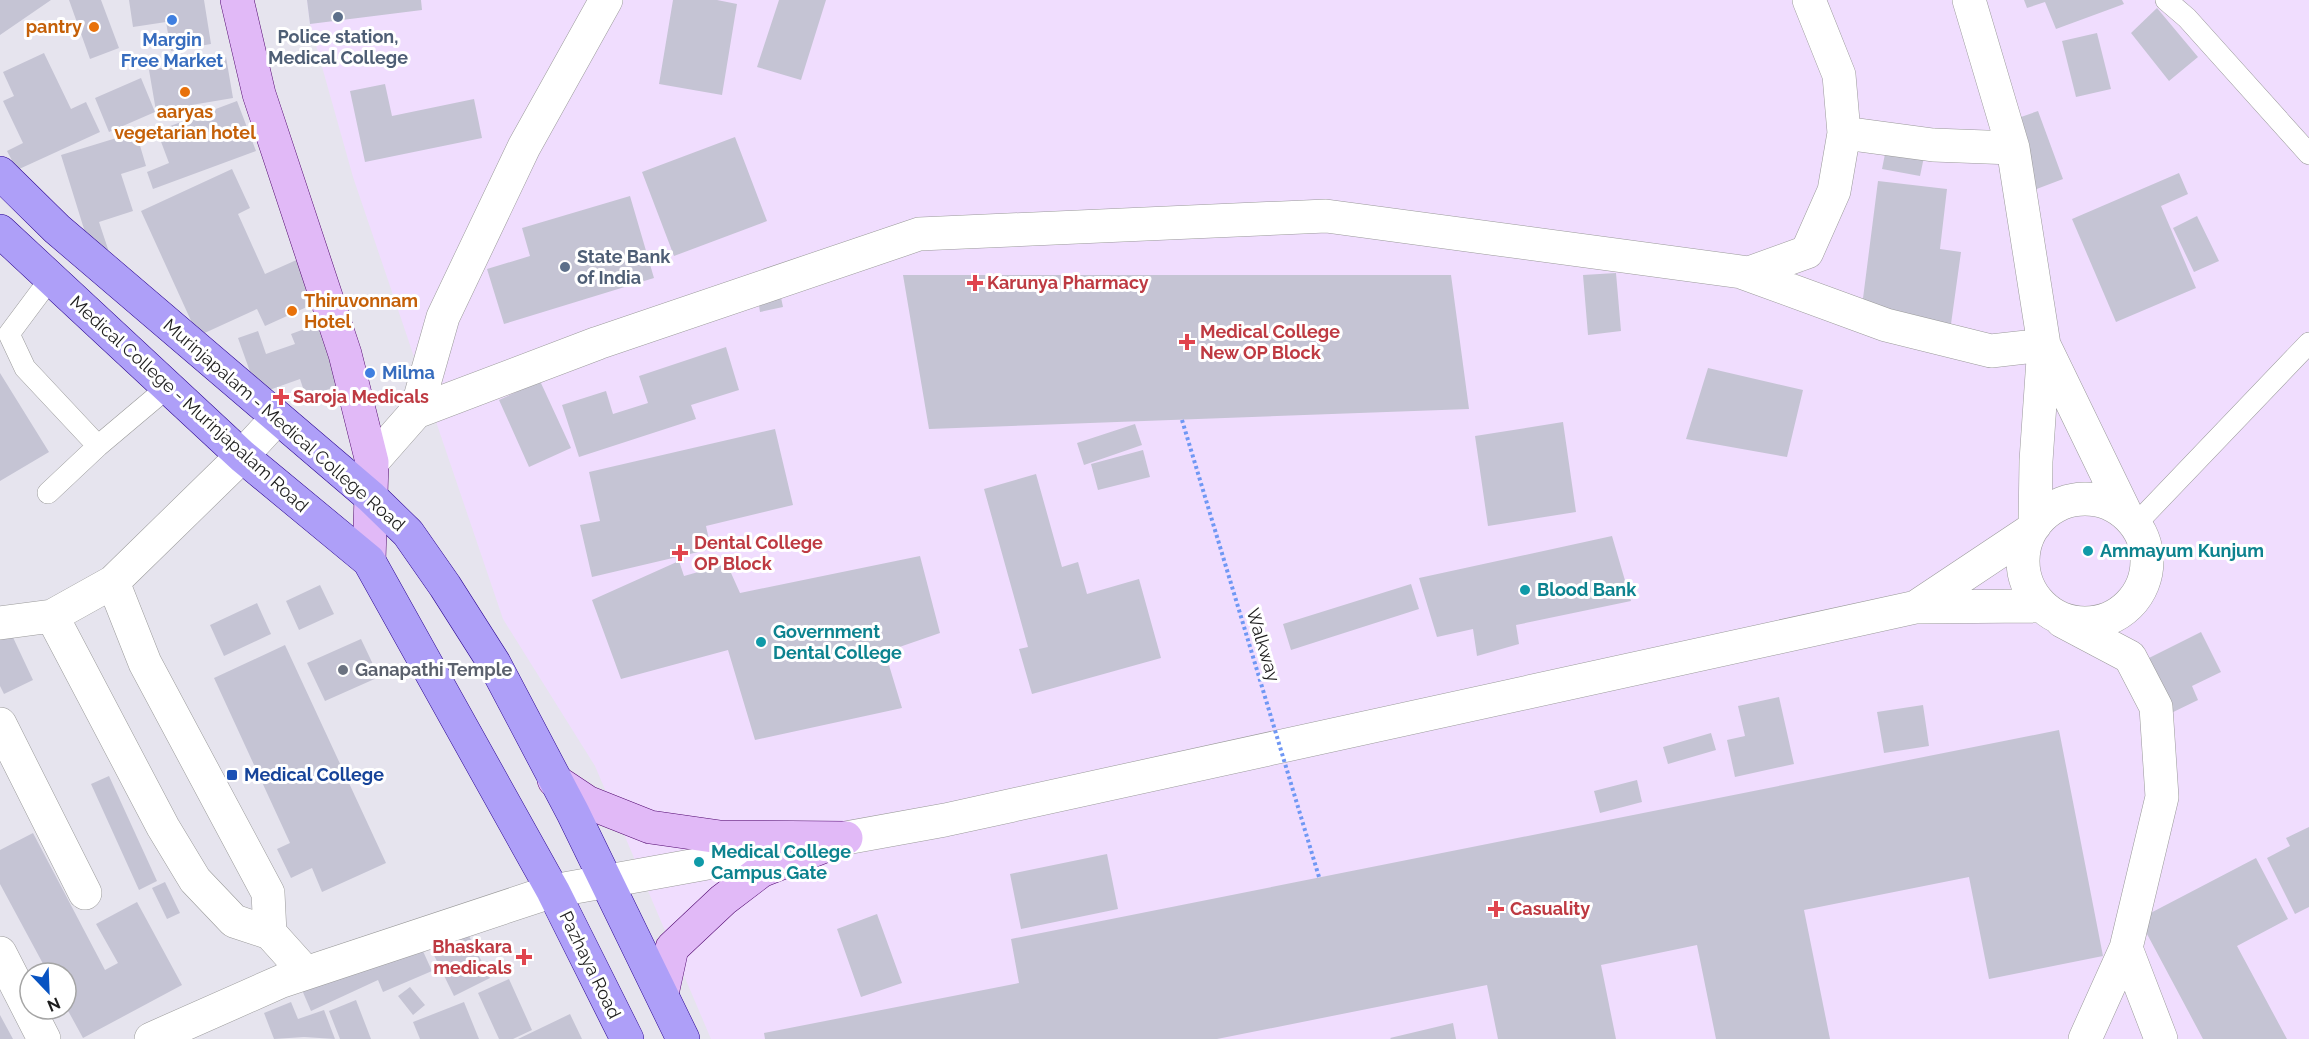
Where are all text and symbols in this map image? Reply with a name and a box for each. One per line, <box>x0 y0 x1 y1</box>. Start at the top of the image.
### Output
marker: Police station, Medical College <box>331 10 345 24</box>
marker: Margin Free Market <box>165 13 179 27</box>
place label: pantry <box>26 16 82 37</box>
marker: pantry <box>87 20 101 34</box>
place label: Police station, Medical College <box>268 26 408 68</box>
place label: Margin Free Market <box>121 29 223 71</box>
marker: aaryas vegetarian hotel <box>178 85 192 99</box>
place label: aaryas vegetarian hotel <box>114 101 256 143</box>
place label: State Bank of India <box>577 246 671 288</box>
marker: State Bank of India <box>558 260 572 274</box>
place label: Karunya Pharmacy <box>987 272 1149 293</box>
marker: Karunya Pharmacy <box>968 276 982 290</box>
place label: Thiruvonnam Hotel <box>304 290 418 332</box>
street label: Medical College - Murinjapalam Road <box>66 291 313 516</box>
marker: Thiruvonnam Hotel <box>285 304 299 318</box>
street label: Murinjapalam - Medical College Road <box>159 314 409 535</box>
place label: Medical College New OP Block <box>1200 321 1340 363</box>
marker: Medical College New OP Block <box>1178 333 1196 351</box>
place label: Milma <box>382 362 435 383</box>
marker: Milma <box>363 366 377 380</box>
place label: Saroja Medicals <box>293 386 429 407</box>
marker: Saroja Medicals <box>274 390 288 404</box>
place label: Dental College OP Block <box>694 532 823 574</box>
place label: Ammayum Kunjum <box>2100 540 2264 561</box>
marker: Dental College OP Block <box>671 544 689 562</box>
marker: Ammayum Kunjum <box>2081 544 2095 558</box>
place label: Blood Bank <box>1537 579 1637 600</box>
marker: Blood Bank <box>1518 583 1532 597</box>
street label: Walkway <box>1242 606 1285 684</box>
place label: Government Dental College <box>773 621 902 663</box>
marker: Government Dental College <box>754 635 768 649</box>
place label: Ganapathi Temple <box>355 659 512 680</box>
marker: Ganapathi Temple <box>336 663 350 677</box>
place label: Medical College <box>244 764 384 785</box>
marker: Medical College <box>225 768 239 782</box>
place label: Medical College Campus Gate <box>711 841 851 883</box>
marker: Medical College Campus Gate <box>692 855 706 869</box>
place label: Casuality <box>1510 898 1590 919</box>
marker: Casuality <box>1487 900 1505 918</box>
street label: Pazhaya Road <box>555 908 626 1022</box>
place label: Bhaskara medicals <box>432 936 512 978</box>
marker: Bhaskara medicals <box>517 950 531 964</box>
north arrow <box>18 961 78 1021</box>
text: N <box>44 993 63 1015</box>

